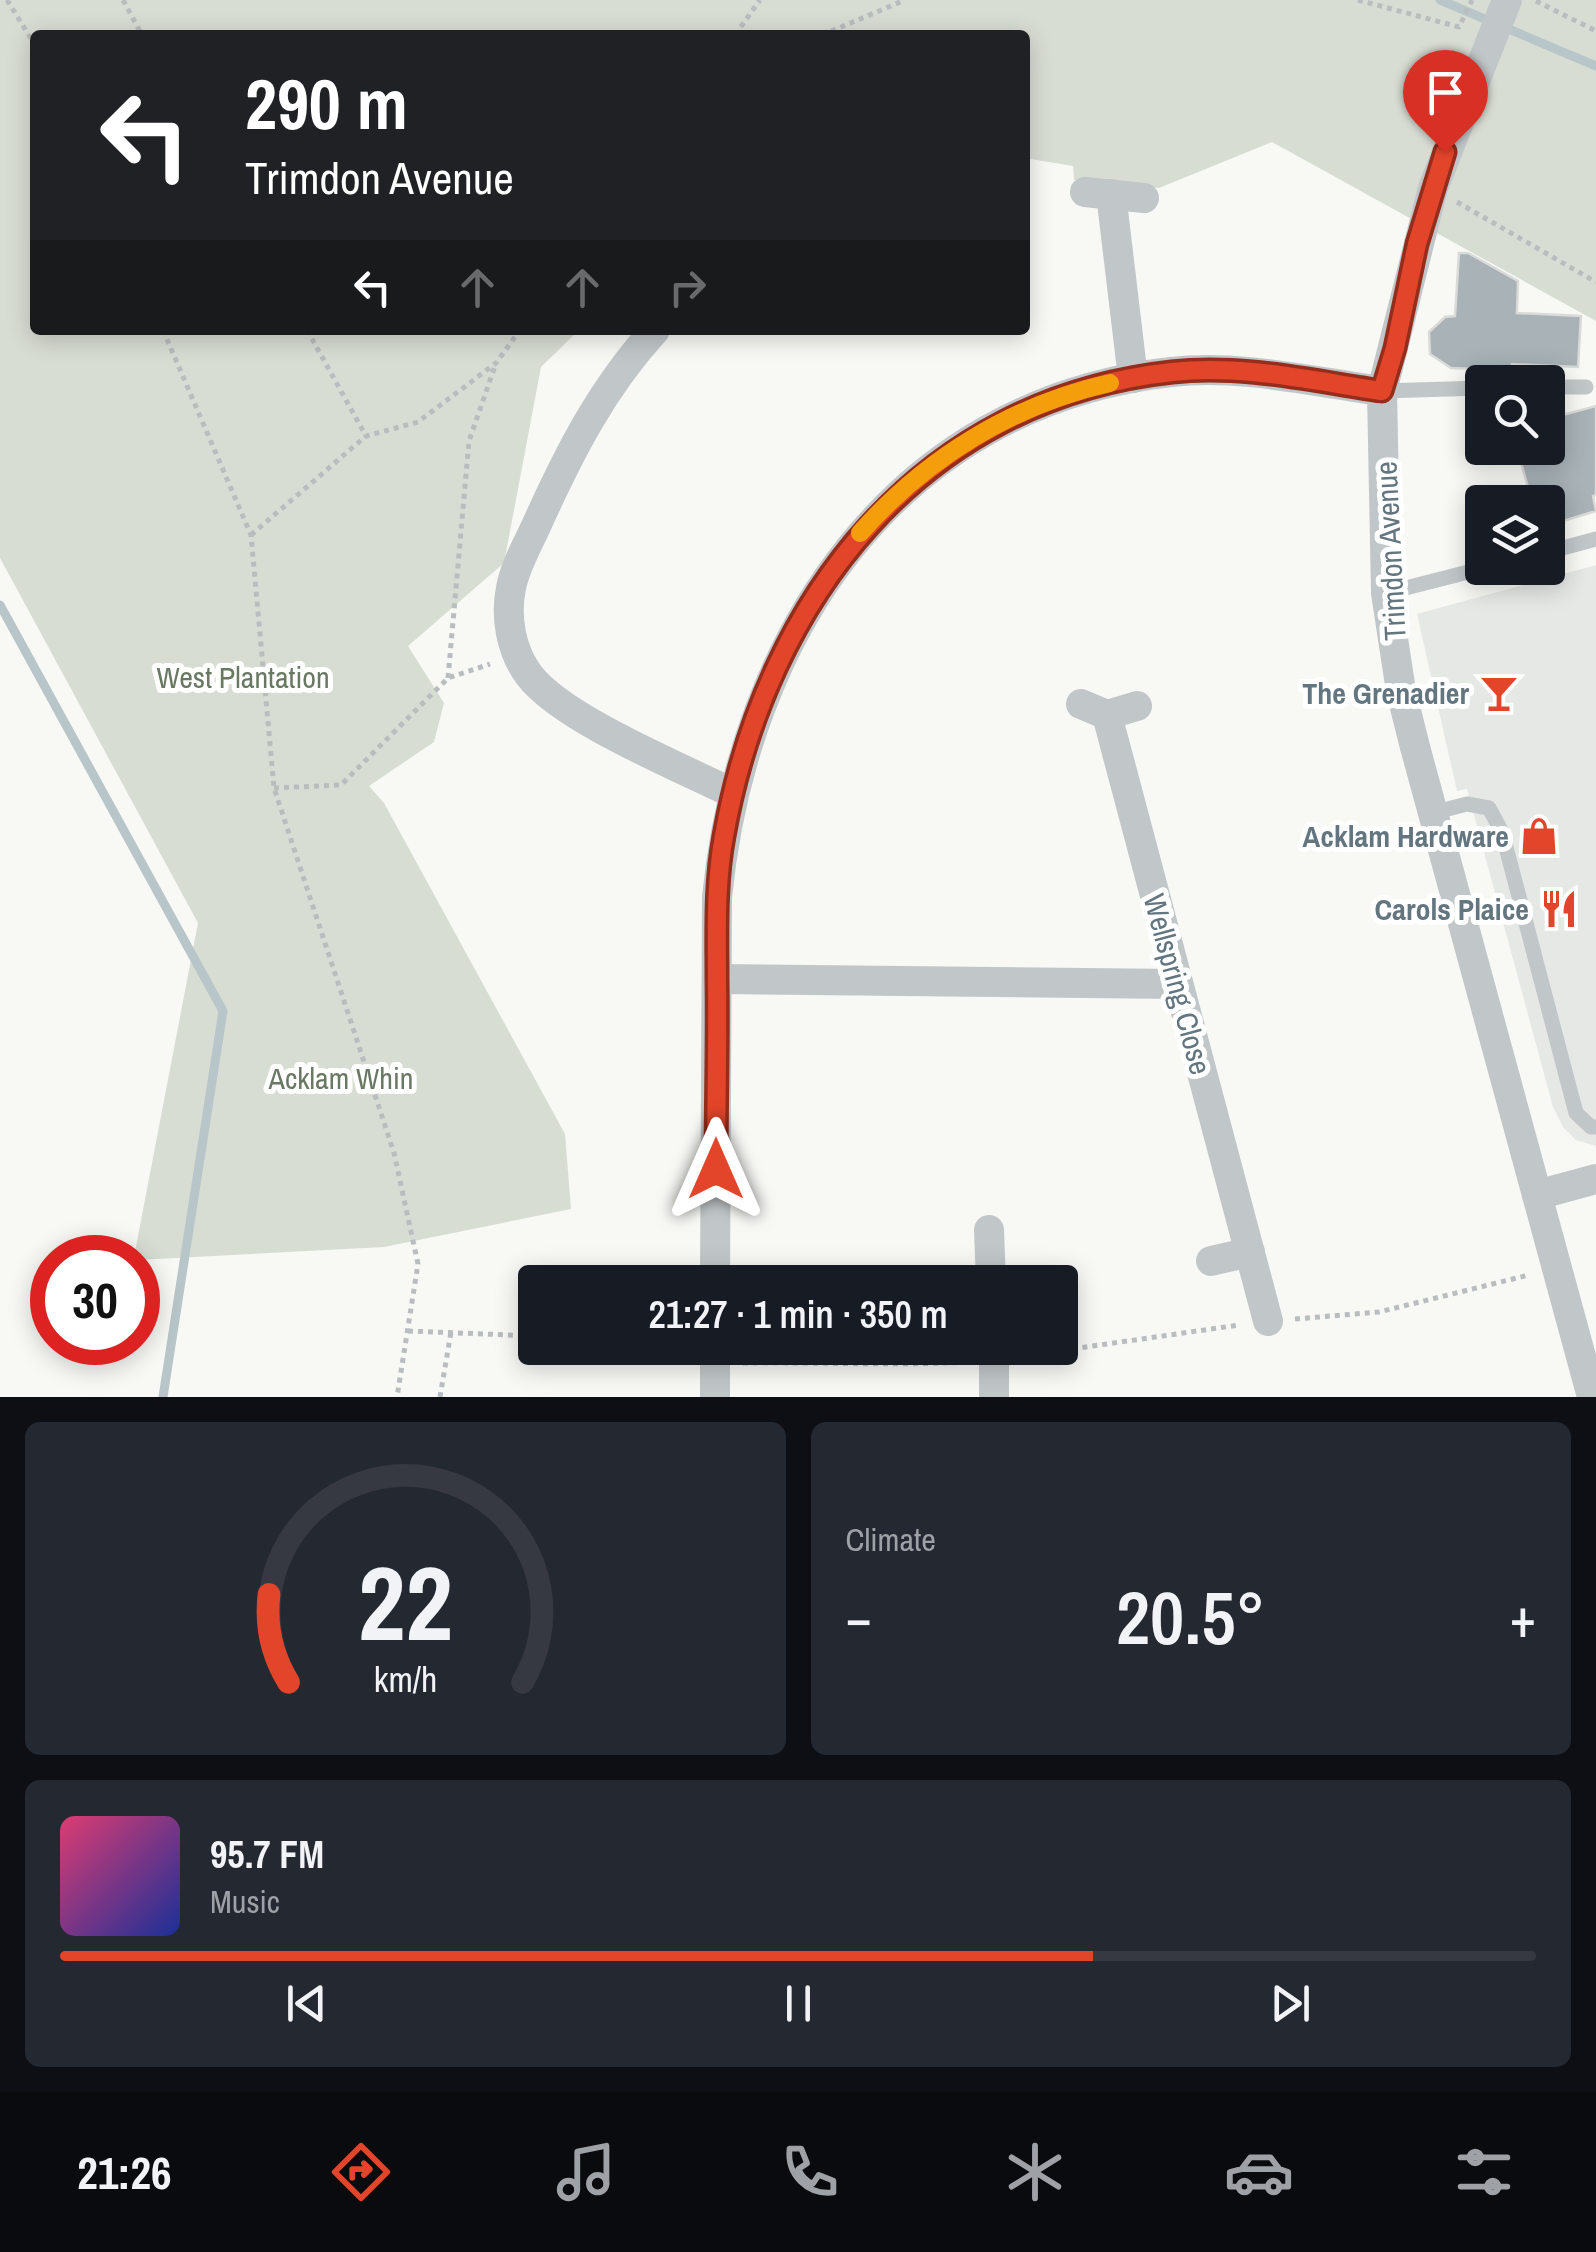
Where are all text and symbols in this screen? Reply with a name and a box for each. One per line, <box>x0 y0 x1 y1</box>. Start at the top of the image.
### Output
pin <box>1403 50 1488 153</box>
text: 290 m <box>245 57 408 151</box>
icon: arrive <box>1418 65 1473 120</box>
icon: left <box>80 70 210 200</box>
text: Trimdon Avenue <box>245 147 514 208</box>
icon: left <box>345 260 400 315</box>
icon: ahead <box>450 260 505 315</box>
icon: ahead <box>555 260 610 315</box>
icon: right <box>660 260 715 315</box>
map controls <box>1465 365 1565 585</box>
button: search <box>1465 365 1565 465</box>
street label: Trimdon Avenue <box>1365 460 1415 642</box>
button: layers <box>1465 485 1565 585</box>
park label: West Plantation <box>156 657 330 697</box>
bar icon: The Grenadier <box>1478 672 1520 714</box>
place label: The Grenadier <box>1302 673 1469 713</box>
shop icon: Acklam Hardware <box>1518 815 1560 857</box>
place label: Acklam Hardware <box>1303 816 1509 856</box>
restaurant icon: Carols Plaice <box>1538 888 1580 930</box>
street label: Wellspring Close <box>1135 889 1221 1079</box>
place label: Carols Plaice <box>1374 889 1529 929</box>
park label: Acklam Whin <box>268 1058 413 1098</box>
position arrow <box>664 1117 768 1221</box>
speed limit sign: 30 <box>30 1235 160 1365</box>
text: 21:27 · 1 min · 350 m <box>648 1289 948 1340</box>
text: Climate <box>846 1518 936 1561</box>
text: 22 <box>358 1532 453 1672</box>
text: 20.5° <box>1116 1566 1266 1667</box>
text: − <box>846 1580 872 1654</box>
text: + <box>1510 1580 1536 1654</box>
text: km/h <box>373 1655 437 1703</box>
text: 95.7 FM <box>210 1829 324 1880</box>
text: Music <box>210 1880 280 1923</box>
icon: previous <box>279 1976 334 2031</box>
icon: pause <box>771 1976 826 2031</box>
icon: next <box>1263 1976 1318 2031</box>
icon: directions <box>326 2137 396 2207</box>
icon: music <box>551 2137 621 2207</box>
icon: phone <box>775 2137 845 2207</box>
icon: climate <box>1000 2137 1070 2207</box>
icon: car <box>1224 2137 1294 2207</box>
icon: filters <box>1449 2137 1519 2207</box>
text: 21:26 <box>77 2142 172 2203</box>

